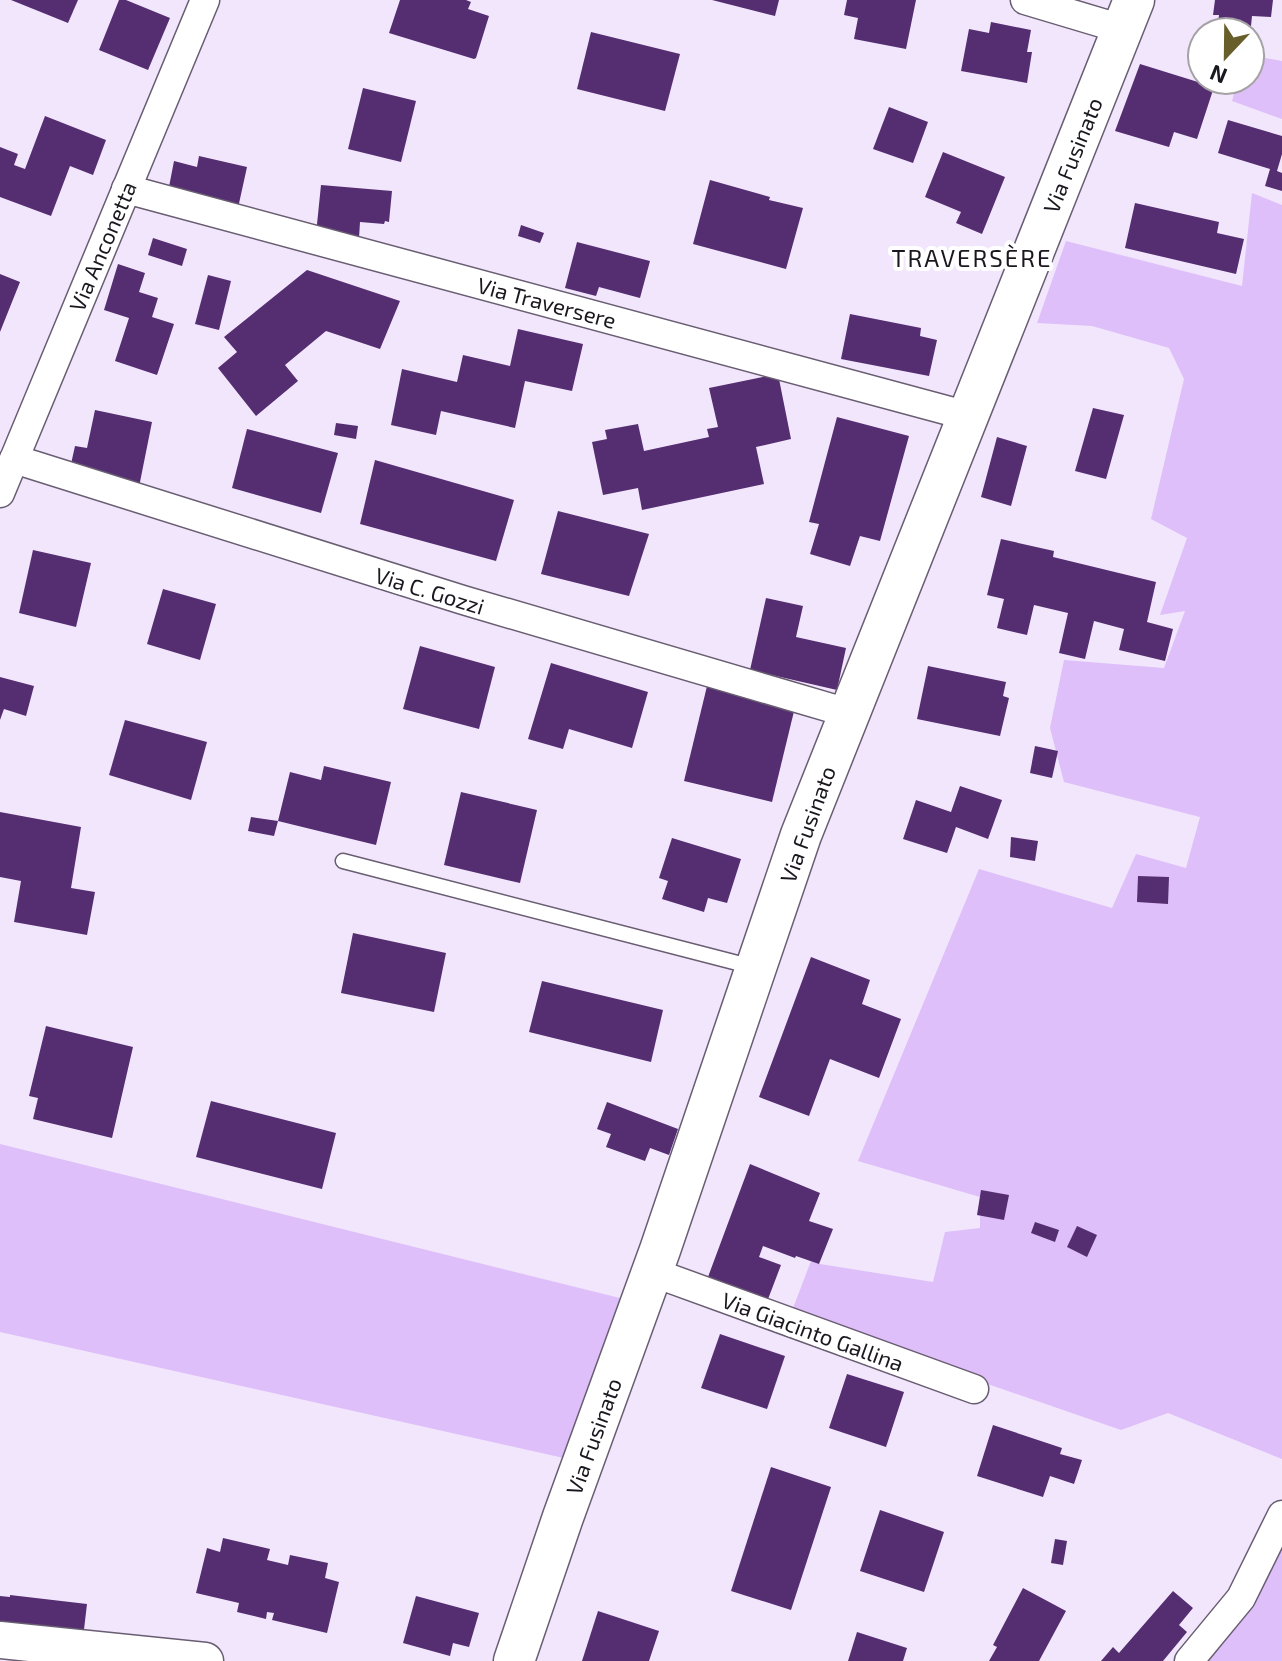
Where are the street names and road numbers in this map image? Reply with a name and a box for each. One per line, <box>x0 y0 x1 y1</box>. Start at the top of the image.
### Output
street label: Via Fusinato <box>1037 93 1107 217</box>
street label: Via Anconetta <box>63 177 141 315</box>
street label: Via Traversere <box>475 271 619 333</box>
street label: Via C. Gozzi <box>372 561 488 619</box>
street label: Via Fusinato <box>774 762 840 886</box>
street label: Via Giacinto Gallina <box>719 1286 907 1376</box>
street label: Via Fusinato <box>560 1374 626 1498</box>

